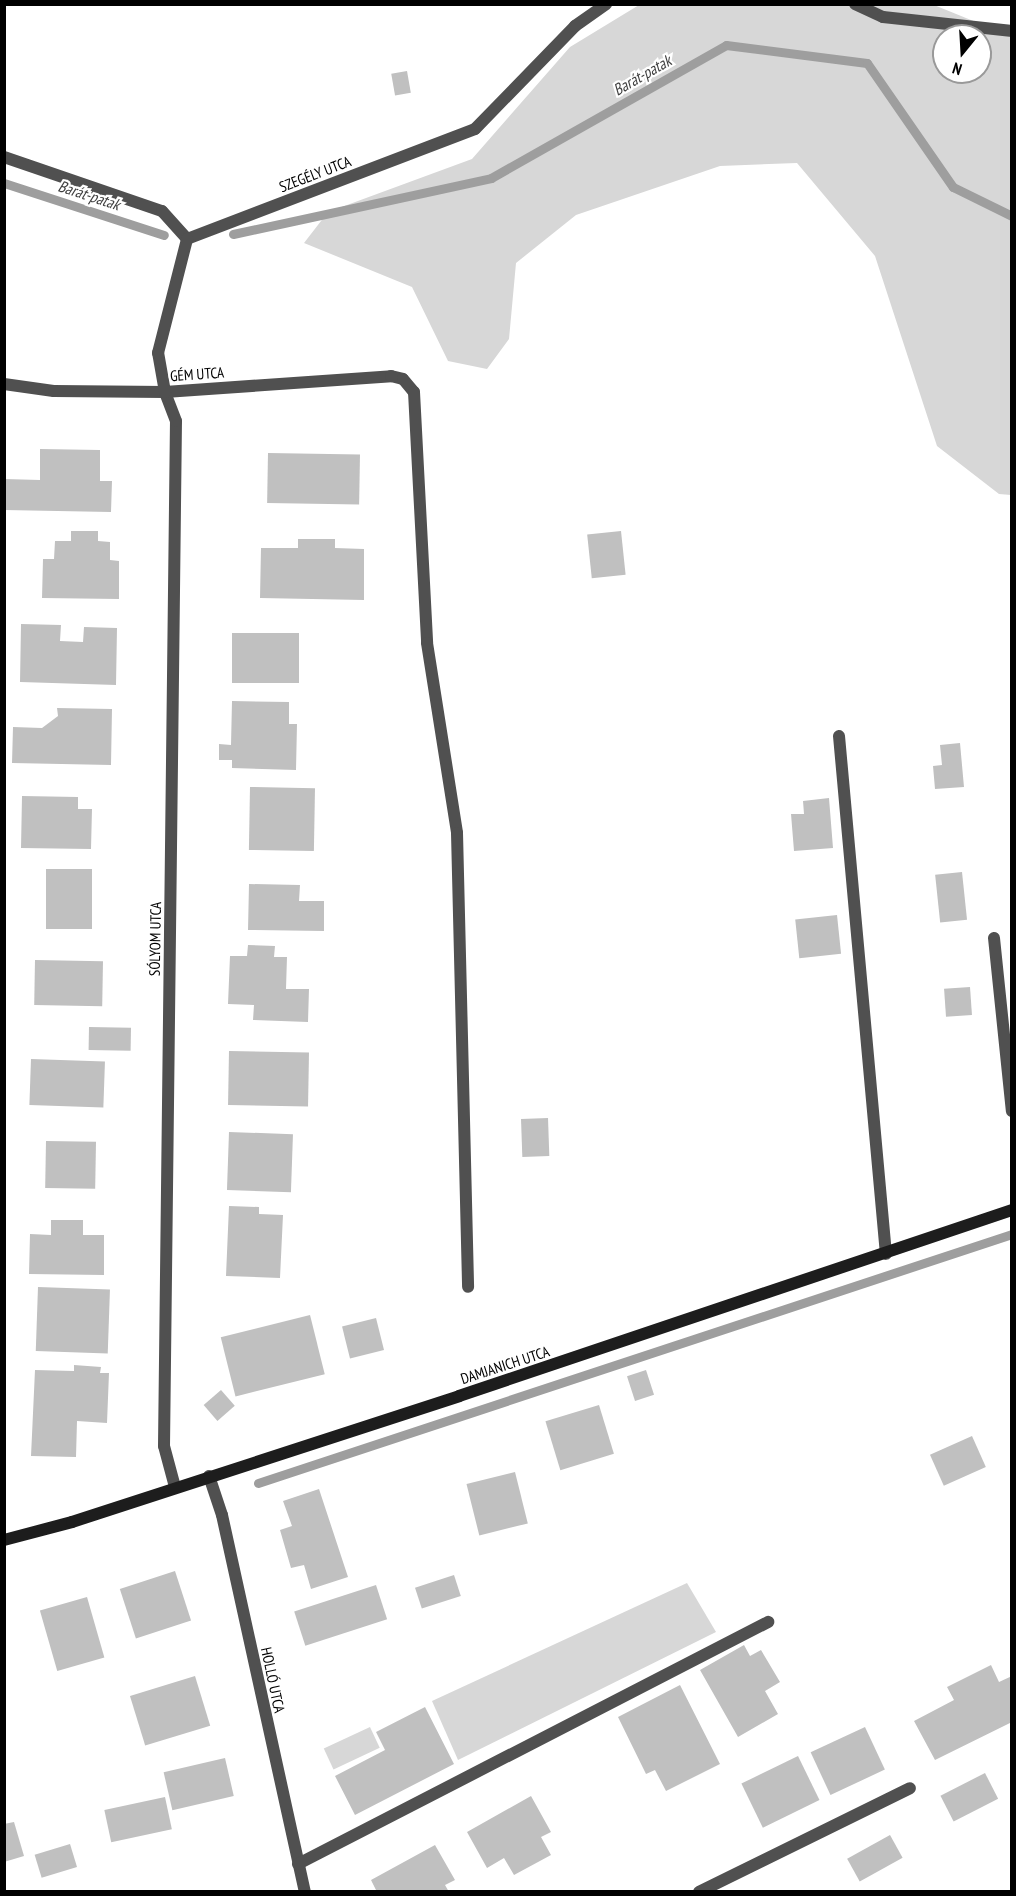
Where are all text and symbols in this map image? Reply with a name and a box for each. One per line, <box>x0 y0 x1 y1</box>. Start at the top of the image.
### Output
north arrow <box>932 24 992 84</box>
water label: Barát-patak <box>610 51 674 99</box>
text: N <box>950 58 964 80</box>
street label: SZEGÉLY UTCA <box>276 152 354 196</box>
water label: Barát-patak <box>56 176 122 214</box>
street label: GÉM UTCA <box>169 363 225 385</box>
street label: SÓLYOM UTCA <box>145 902 165 976</box>
street label: DAMJANICH UTCA <box>458 1342 552 1388</box>
street label: HOLLÓ UTCA <box>257 1645 289 1715</box>

